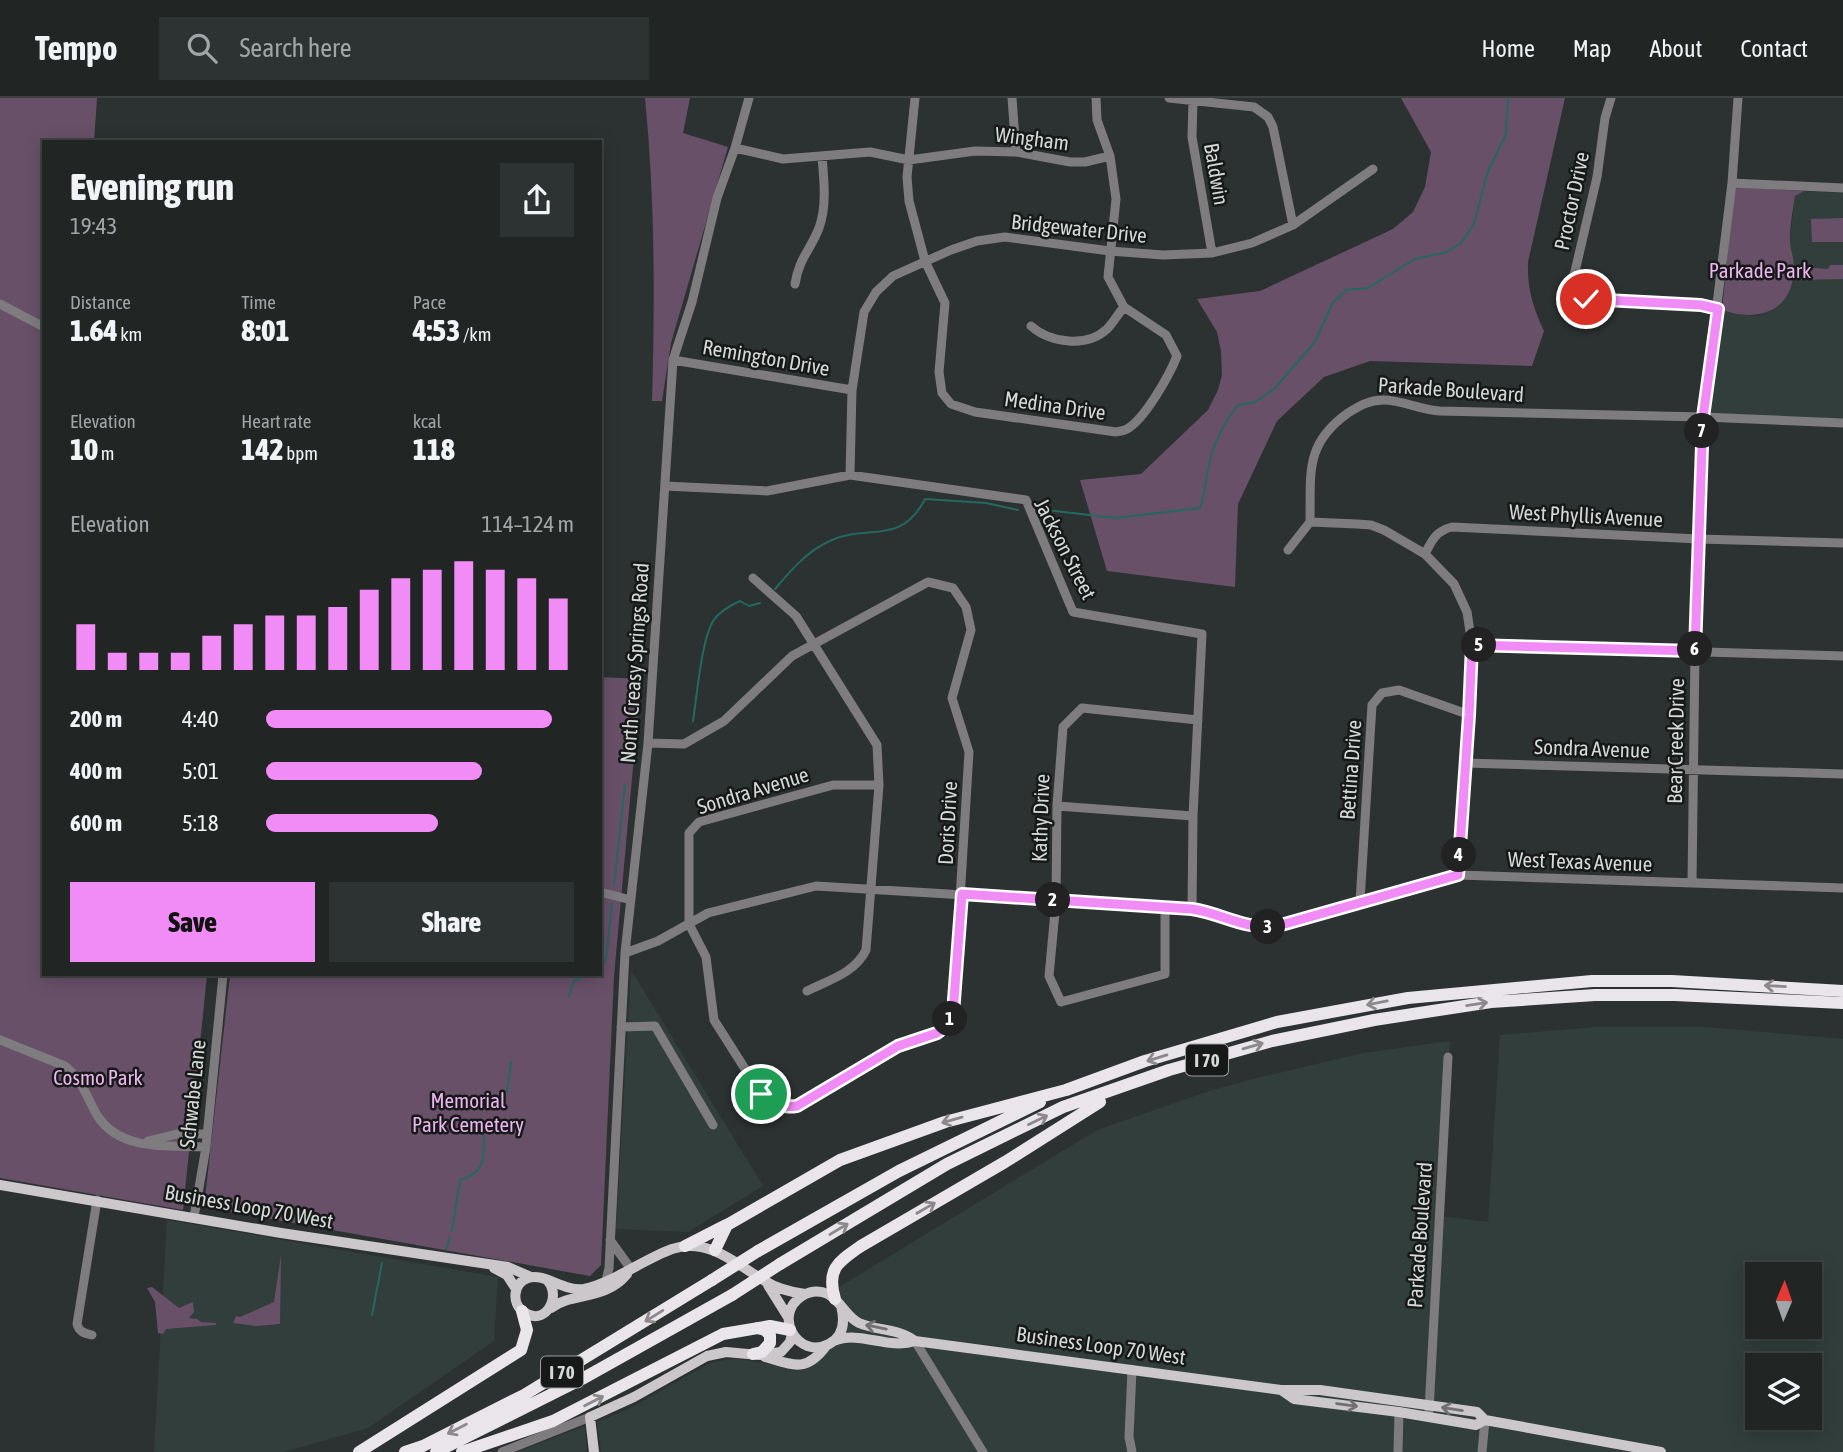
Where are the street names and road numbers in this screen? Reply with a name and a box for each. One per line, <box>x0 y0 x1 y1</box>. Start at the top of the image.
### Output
street label: Wingham <box>994 122 1070 154</box>
street label: Baldwin <box>1200 141 1234 207</box>
street label: Proctor Drive <box>1549 150 1593 252</box>
street label: Bridgewater Drive <box>1010 209 1148 247</box>
street label: Remington Drive <box>701 334 832 380</box>
street label: Parkade Boulevard <box>1377 372 1525 406</box>
street label: Medina Drive <box>1003 386 1107 424</box>
street label: Jackson Street <box>1030 494 1102 603</box>
street label: West Phyllis Avenue <box>1509 499 1664 531</box>
street label: North Creasy Springs Road <box>615 562 653 764</box>
street label: Bear Creek Drive <box>1662 678 1688 804</box>
street label: Bettina Drive <box>1335 719 1365 821</box>
street label: Sondra Avenue <box>1534 734 1650 762</box>
street label: Sondra Avenue <box>694 762 811 818</box>
street label: Kathy Drive <box>1026 773 1054 862</box>
street label: Doris Drive <box>933 781 961 865</box>
street label: West Texas Avenue <box>1507 846 1653 876</box>
street label: Schwabe Lane <box>174 1039 210 1149</box>
road number: I 70 <box>1186 1044 1228 1076</box>
street label: Parkade Boulevard <box>1402 1161 1436 1309</box>
street label: Business Loop 70 West <box>163 1179 335 1233</box>
street label: Business Loop 70 West <box>1015 1321 1187 1369</box>
road number: I 70 <box>541 1356 583 1388</box>

